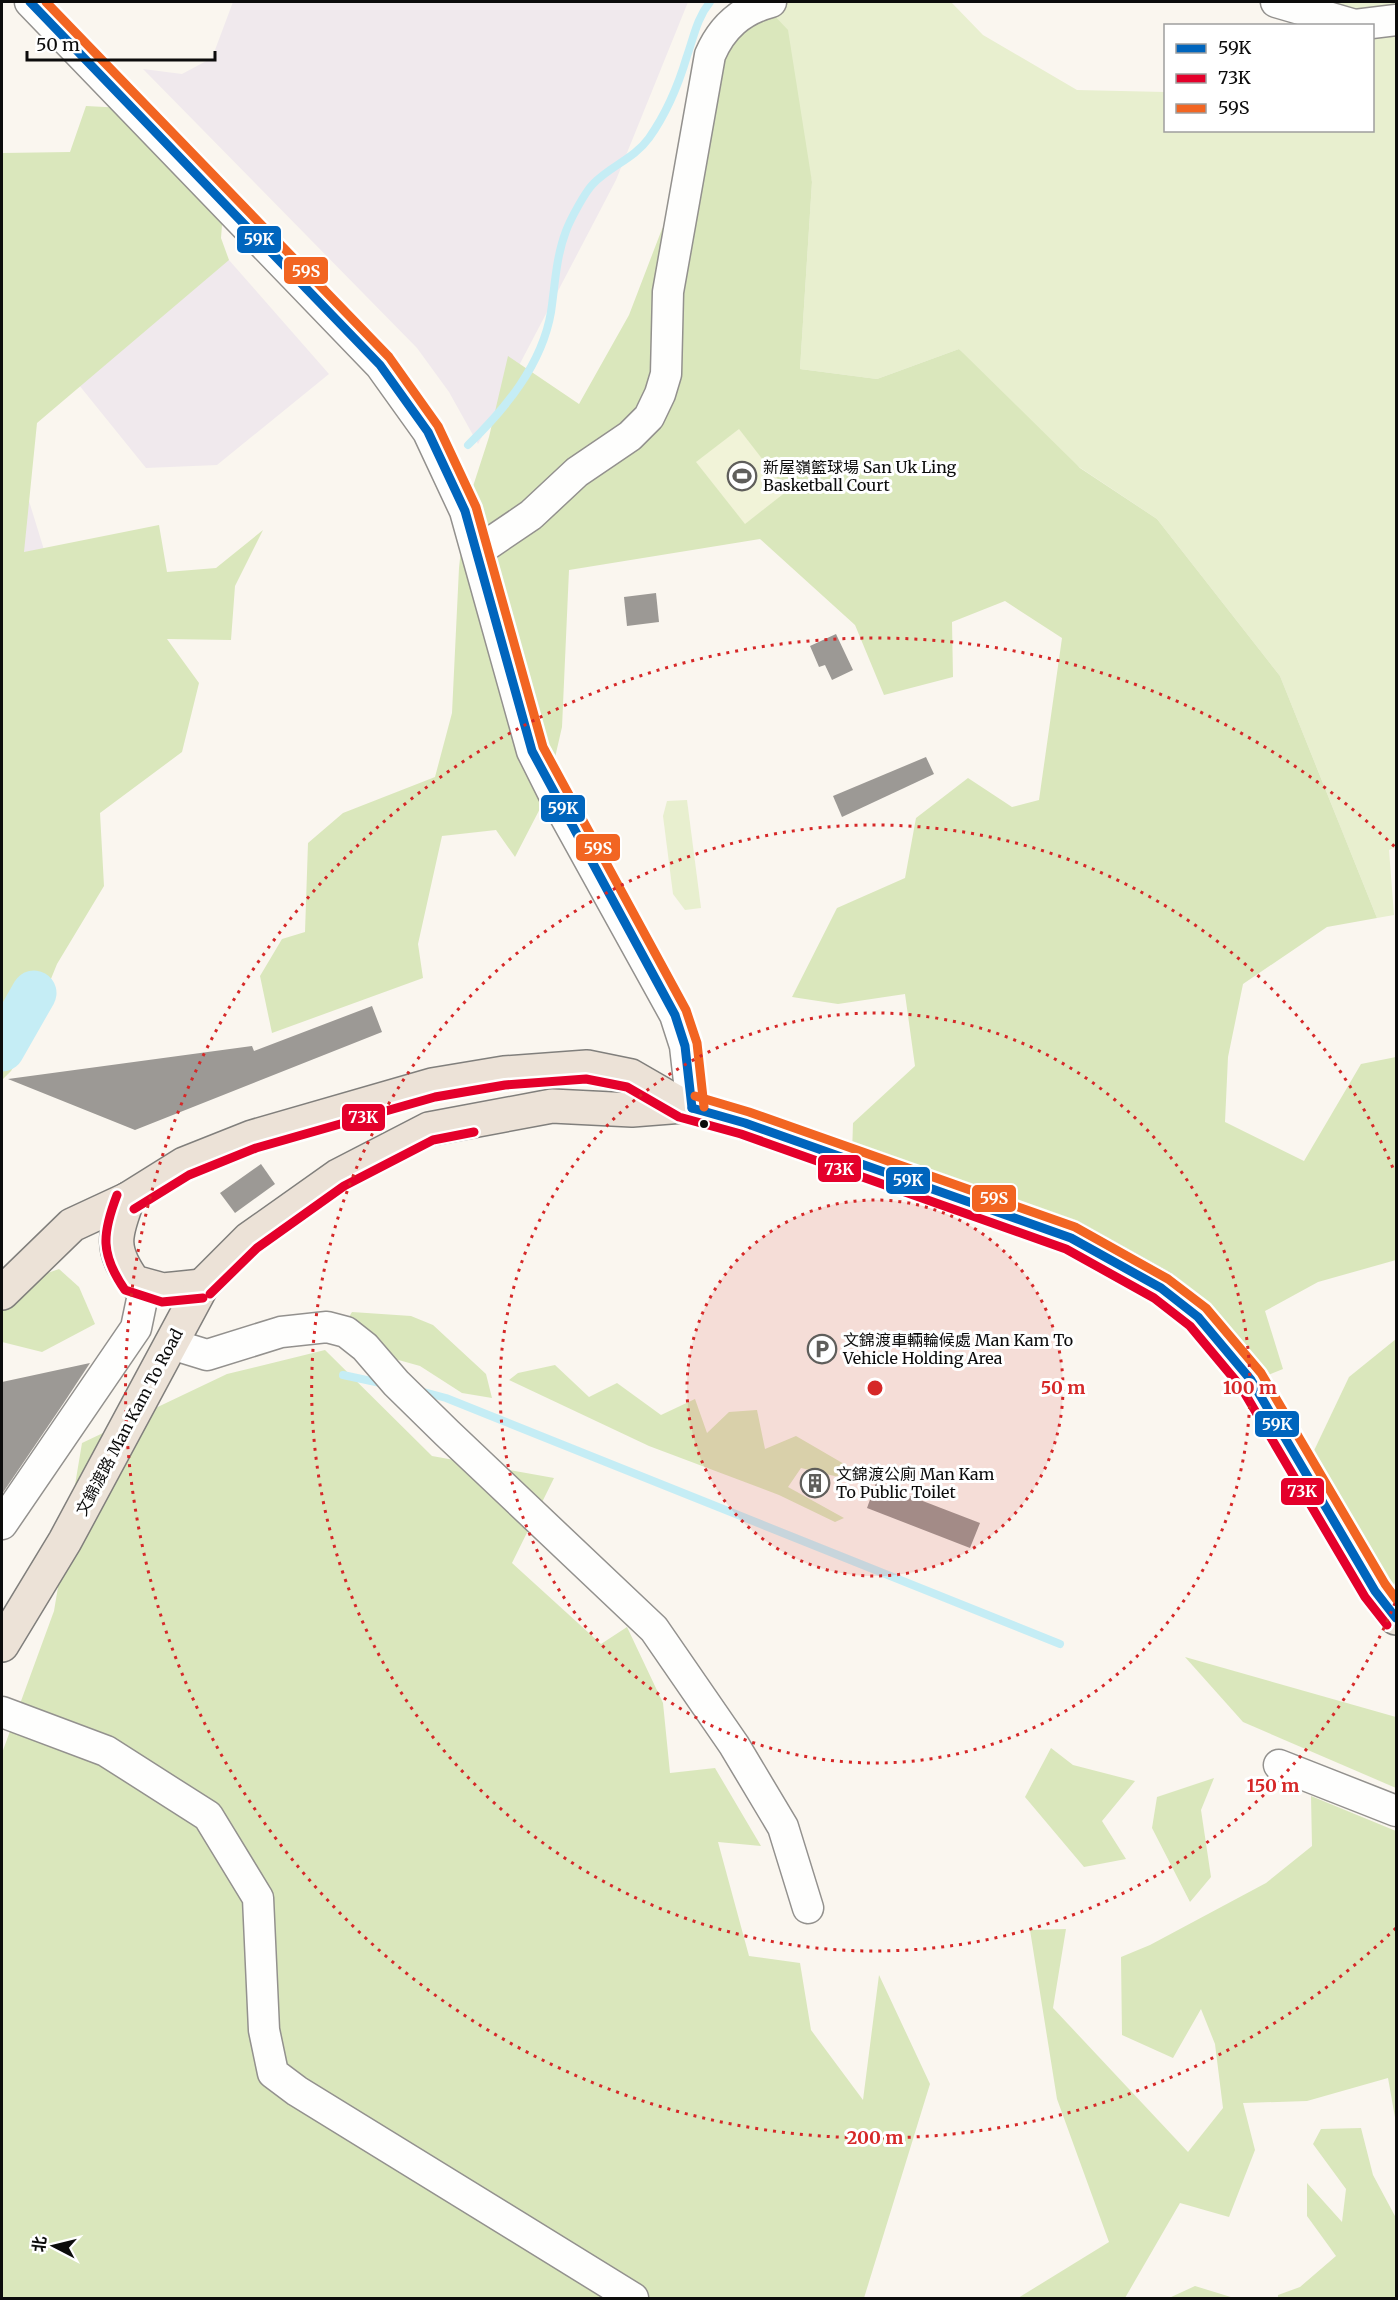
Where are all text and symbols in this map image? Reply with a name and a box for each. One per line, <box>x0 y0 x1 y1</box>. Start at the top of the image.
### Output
scale bar <box>27 24 214 62</box>
legend <box>1164 24 1374 132</box>
text: 50 m <box>36 33 80 56</box>
text: 59K <box>1218 36 1251 59</box>
text: 73K <box>1218 66 1251 89</box>
text: 59S <box>1218 96 1250 119</box>
line badge: 59K <box>236 225 282 254</box>
text: 59K <box>244 229 274 249</box>
line badge: 59S <box>283 256 329 285</box>
text: 59S <box>292 261 321 281</box>
place label: 新屋嶺籃球場 San Uk Ling Basketball Court <box>763 457 957 495</box>
sports icon: 新屋嶺籃球場 San Uk Ling Basketball Court <box>726 460 758 492</box>
line badge: 59K <box>540 794 586 823</box>
text: 59K <box>548 798 578 818</box>
line badge: 59S <box>575 833 621 862</box>
text: 59S <box>584 838 613 858</box>
line badge: 73K <box>341 1103 386 1132</box>
text: 73K <box>348 1107 378 1127</box>
unlabelled marker <box>698 1118 710 1130</box>
line badge: 73K <box>817 1154 862 1183</box>
text: 73K <box>824 1159 854 1179</box>
line badge: 59K <box>885 1166 931 1195</box>
text: 59K <box>893 1170 923 1190</box>
line badge: 59S <box>971 1184 1017 1213</box>
text: 59S <box>980 1188 1009 1208</box>
street label: 文錦渡路 Man Kam To Road <box>71 1325 187 1519</box>
place label: 文錦渡車輛輪候處 Man Kam To Vehicle Holding Area <box>842 1330 1073 1368</box>
parking icon: 文錦渡車輛輪候處 Man Kam To Vehicle Holding Area <box>806 1333 838 1365</box>
text: 50 m <box>1041 1376 1085 1399</box>
text: 100 m <box>1223 1376 1277 1399</box>
centre of rings <box>865 1378 885 1398</box>
line badge: 59K <box>1254 1410 1300 1438</box>
text: 59K <box>1262 1414 1292 1434</box>
place label: 文錦渡公廁 Man Kam To Public Toilet <box>836 1464 995 1502</box>
building icon: 文錦渡公廁 Man Kam To Public Toilet <box>799 1467 831 1499</box>
line badge: 73K <box>1280 1477 1325 1506</box>
text: 73K <box>1287 1481 1317 1501</box>
text: 150 m <box>1247 1774 1299 1797</box>
text: 200 m <box>847 2126 903 2149</box>
north arrow <box>24 2216 84 2276</box>
text: 北 <box>28 2235 50 2253</box>

